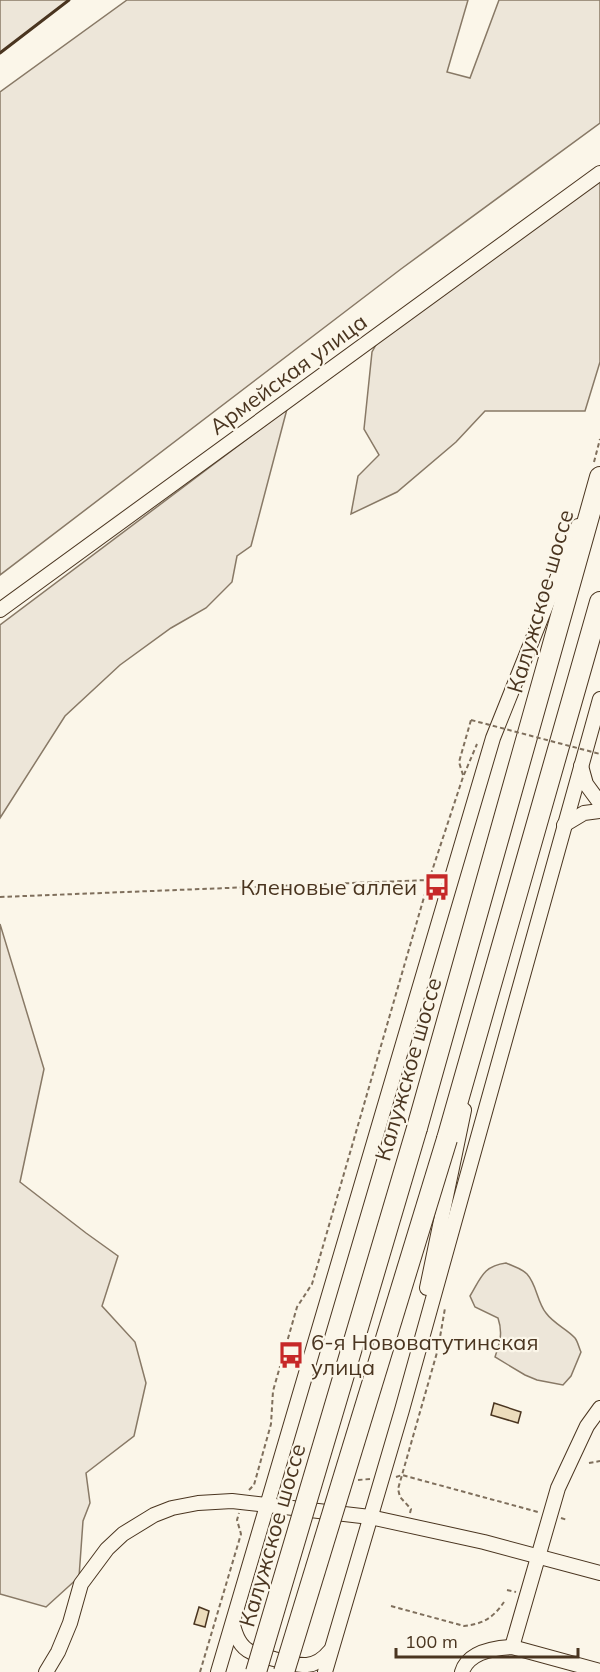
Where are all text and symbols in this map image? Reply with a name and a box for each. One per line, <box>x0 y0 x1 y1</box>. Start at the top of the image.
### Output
street label: Армейская улица <box>204 307 372 441</box>
street label: Калужское шоссе <box>500 506 580 696</box>
bus stop icon: Кленовые аллеи <box>422 872 452 902</box>
place label: Кленовые аллеи <box>240 873 417 901</box>
street label: Калужское шоссе <box>368 974 448 1164</box>
place label: 6-я Нововатутинская улица <box>311 1328 539 1381</box>
bus stop icon: 6-я Нововатутинская улица <box>276 1340 306 1370</box>
street label: Калужское шоссе <box>232 1440 312 1630</box>
scale bar <box>396 1621 578 1659</box>
text: 100 m <box>405 1630 458 1653</box>

